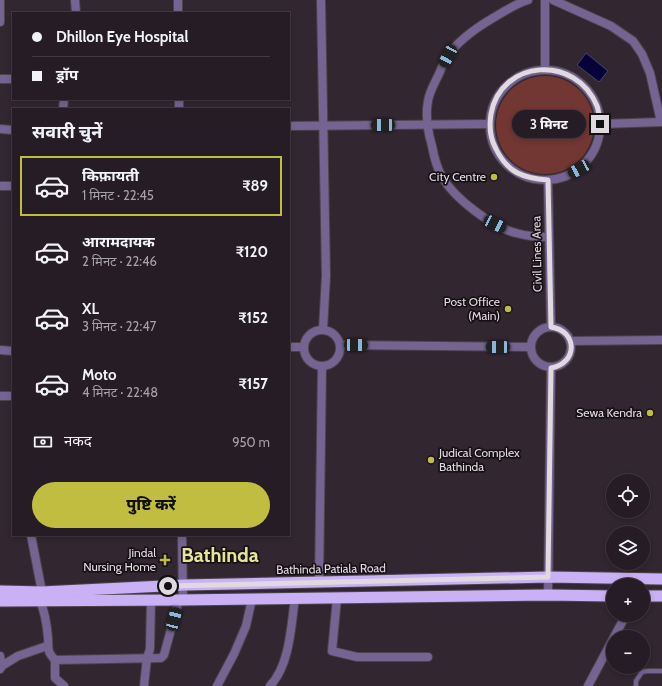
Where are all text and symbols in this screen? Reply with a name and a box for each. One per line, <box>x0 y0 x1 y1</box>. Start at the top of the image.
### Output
text: Dhillon Eye Hospital <box>56 28 188 46</box>
car <box>437 43 459 69</box>
text: ड्रॉप <box>56 66 78 84</box>
callout: 3 मिनट <box>512 110 586 138</box>
route end <box>591 115 609 133</box>
text: 3 मिनट <box>530 116 568 132</box>
car <box>371 119 395 131</box>
text: सवारी चुनें <box>32 121 102 143</box>
car <box>566 158 592 180</box>
text: किफ़ायती <box>82 167 139 185</box>
icon: car <box>34 168 70 204</box>
place label: City Centre <box>429 169 486 184</box>
marker: City Centre <box>489 172 499 182</box>
text: ₹89 <box>242 177 268 195</box>
text: 1 मिनट · 22:45 <box>82 187 154 203</box>
car <box>482 213 508 235</box>
street label: Civil Lines Area <box>528 215 545 292</box>
text: आरामदायक <box>82 233 155 251</box>
icon: car <box>34 234 70 270</box>
text: ₹120 <box>236 243 268 261</box>
text: 2 मिनट · 22:46 <box>82 253 157 269</box>
place label: Post Office (Main) <box>444 294 500 323</box>
icon: car <box>34 300 70 336</box>
text: XL <box>82 300 99 318</box>
marker: Post Office (Main) <box>503 304 513 314</box>
text: ₹152 <box>238 309 268 327</box>
text: 3 मिनट · 22:47 <box>82 318 156 334</box>
car <box>344 339 368 351</box>
car <box>486 341 510 353</box>
icon: car <box>34 366 70 402</box>
text: Moto <box>82 366 116 384</box>
text: ₹157 <box>239 375 268 393</box>
text: 4 मिनट · 22:48 <box>82 384 158 400</box>
place label: Sewa Kendra <box>576 405 642 420</box>
marker: Sewa Kendra <box>645 408 655 418</box>
icon: cash <box>32 431 54 453</box>
text: नकद <box>64 432 92 450</box>
text: 950 m <box>232 434 270 450</box>
place label: Judical Complex Bathinda <box>438 445 520 474</box>
marker: Judical Complex Bathinda <box>426 455 436 465</box>
map controls <box>606 474 650 674</box>
button: locate <box>606 474 650 518</box>
button: पुष्टि करें <box>32 482 270 528</box>
button: layers <box>606 526 650 570</box>
district label: Bathinda <box>181 543 259 567</box>
place label: Jindal Nursing Home <box>83 545 156 574</box>
marker: Jindal Nursing Home <box>159 554 171 566</box>
street label: Bathinda Patiala Road <box>276 560 386 577</box>
route start <box>159 577 177 595</box>
button: + <box>606 578 650 622</box>
car <box>165 606 183 632</box>
button: − <box>606 630 650 674</box>

